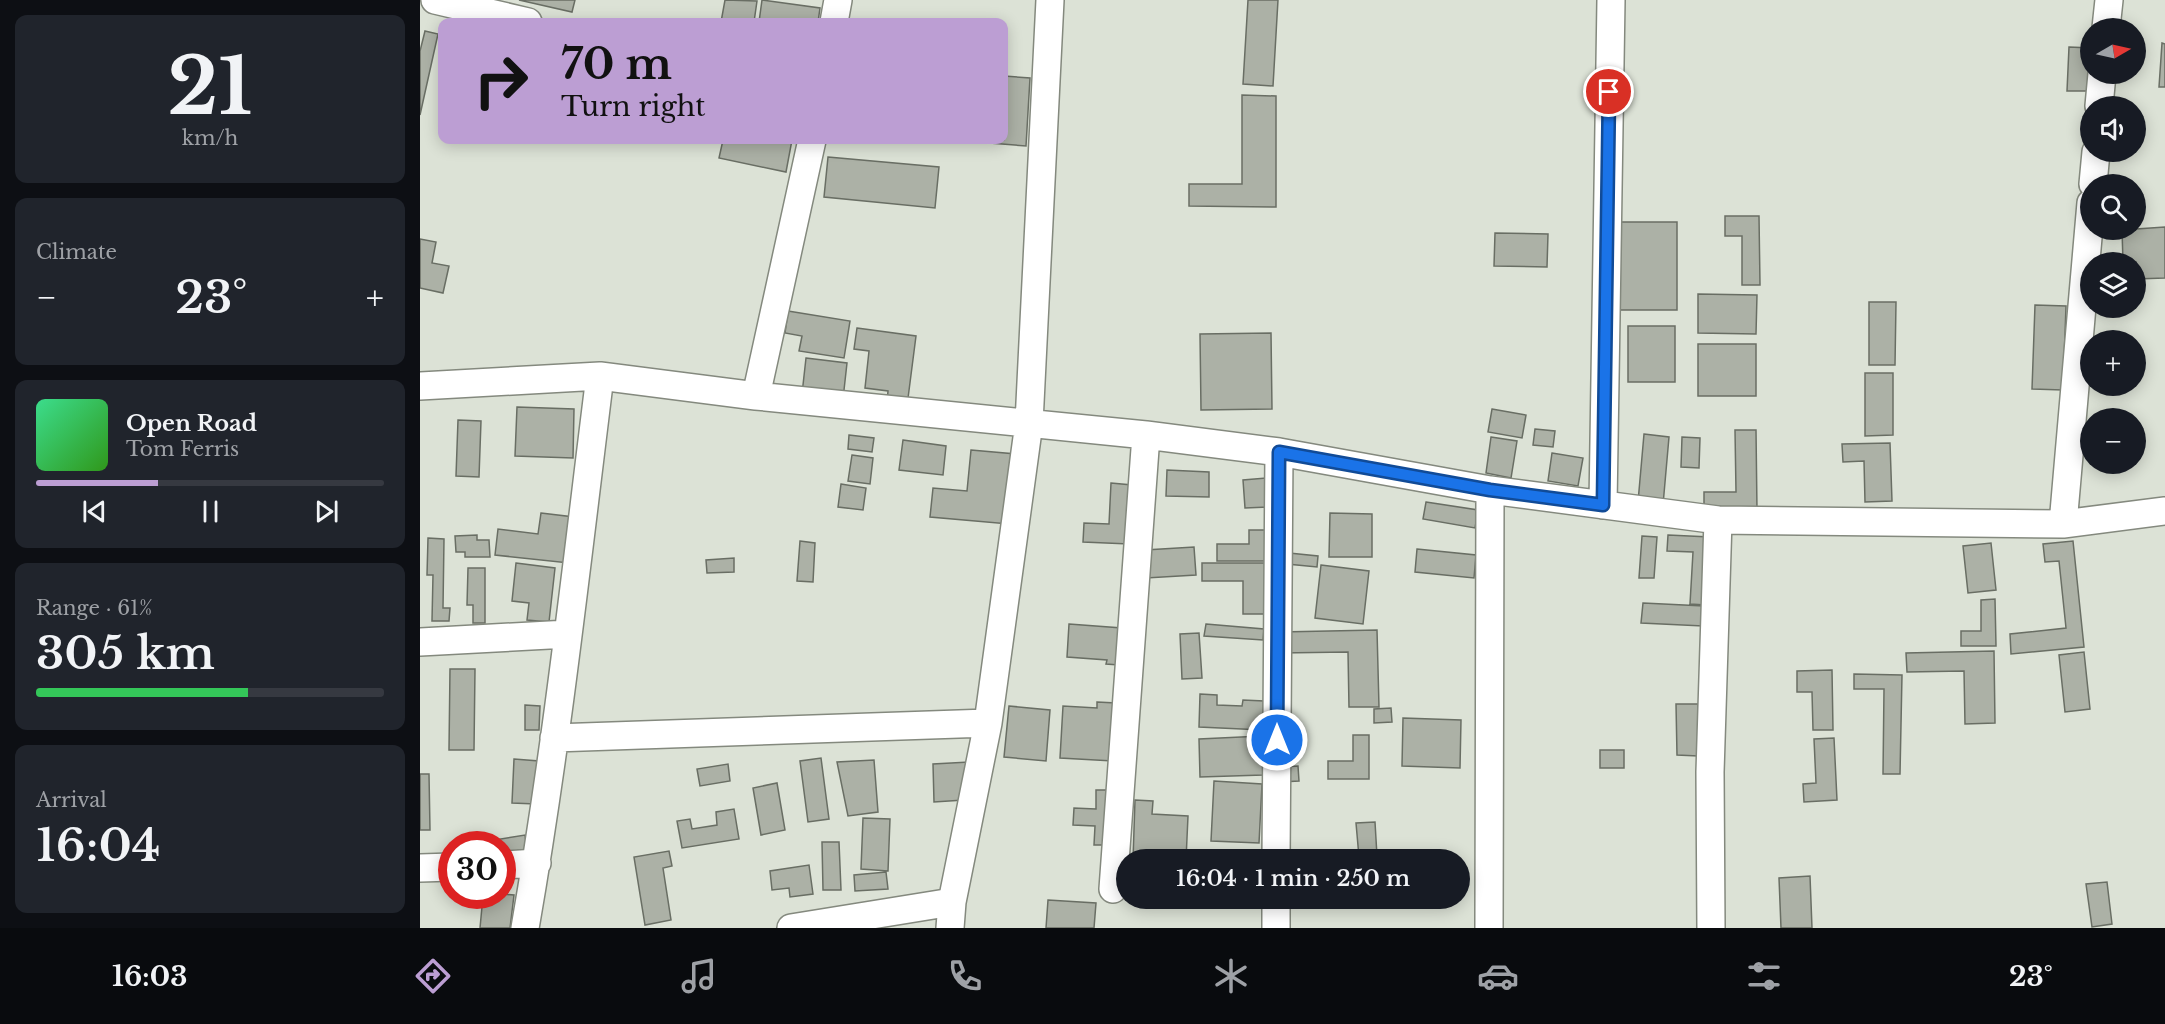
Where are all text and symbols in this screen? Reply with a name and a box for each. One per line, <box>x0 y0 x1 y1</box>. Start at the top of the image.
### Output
north arrow <box>2080 18 2146 84</box>
map controls <box>2080 18 2146 474</box>
text: 21 <box>168 38 252 135</box>
text: 70 m <box>561 38 672 90</box>
icon: right <box>462 42 540 120</box>
pin <box>1583 66 1634 117</box>
icon: arrive <box>1592 75 1625 108</box>
text: Turn right <box>561 90 705 123</box>
button: sound <box>2080 96 2146 162</box>
text: km/h <box>182 126 238 150</box>
button: search <box>2080 174 2146 240</box>
text: Climate <box>36 240 117 264</box>
button: layers <box>2080 252 2146 318</box>
text: 23° <box>175 269 248 325</box>
text: − <box>36 277 57 318</box>
text: + <box>366 277 384 318</box>
button: + <box>2080 330 2146 396</box>
button: − <box>2080 408 2146 474</box>
text: Open Road <box>126 410 257 437</box>
text: Tom Ferris <box>126 437 239 461</box>
icon: previous <box>78 495 111 528</box>
icon: pause <box>194 495 227 528</box>
icon: next <box>310 495 343 528</box>
text: Range · 61% <box>36 596 152 620</box>
text: 305 km <box>36 625 215 681</box>
position arrow <box>1245 708 1309 772</box>
text: Arrival <box>36 788 107 812</box>
text: 16:04 <box>36 817 161 873</box>
speed limit sign: 30 <box>438 831 516 909</box>
text: 16:04 · 1 min · 250 m <box>1176 865 1410 892</box>
icon: directions <box>412 955 454 997</box>
icon: music <box>678 955 720 997</box>
icon: phone <box>944 955 986 997</box>
icon: climate <box>1210 955 1252 997</box>
icon: car <box>1477 955 1519 997</box>
icon: filters <box>1743 955 1785 997</box>
text: 16:03 <box>112 960 187 993</box>
text: 23° <box>2009 960 2053 993</box>

